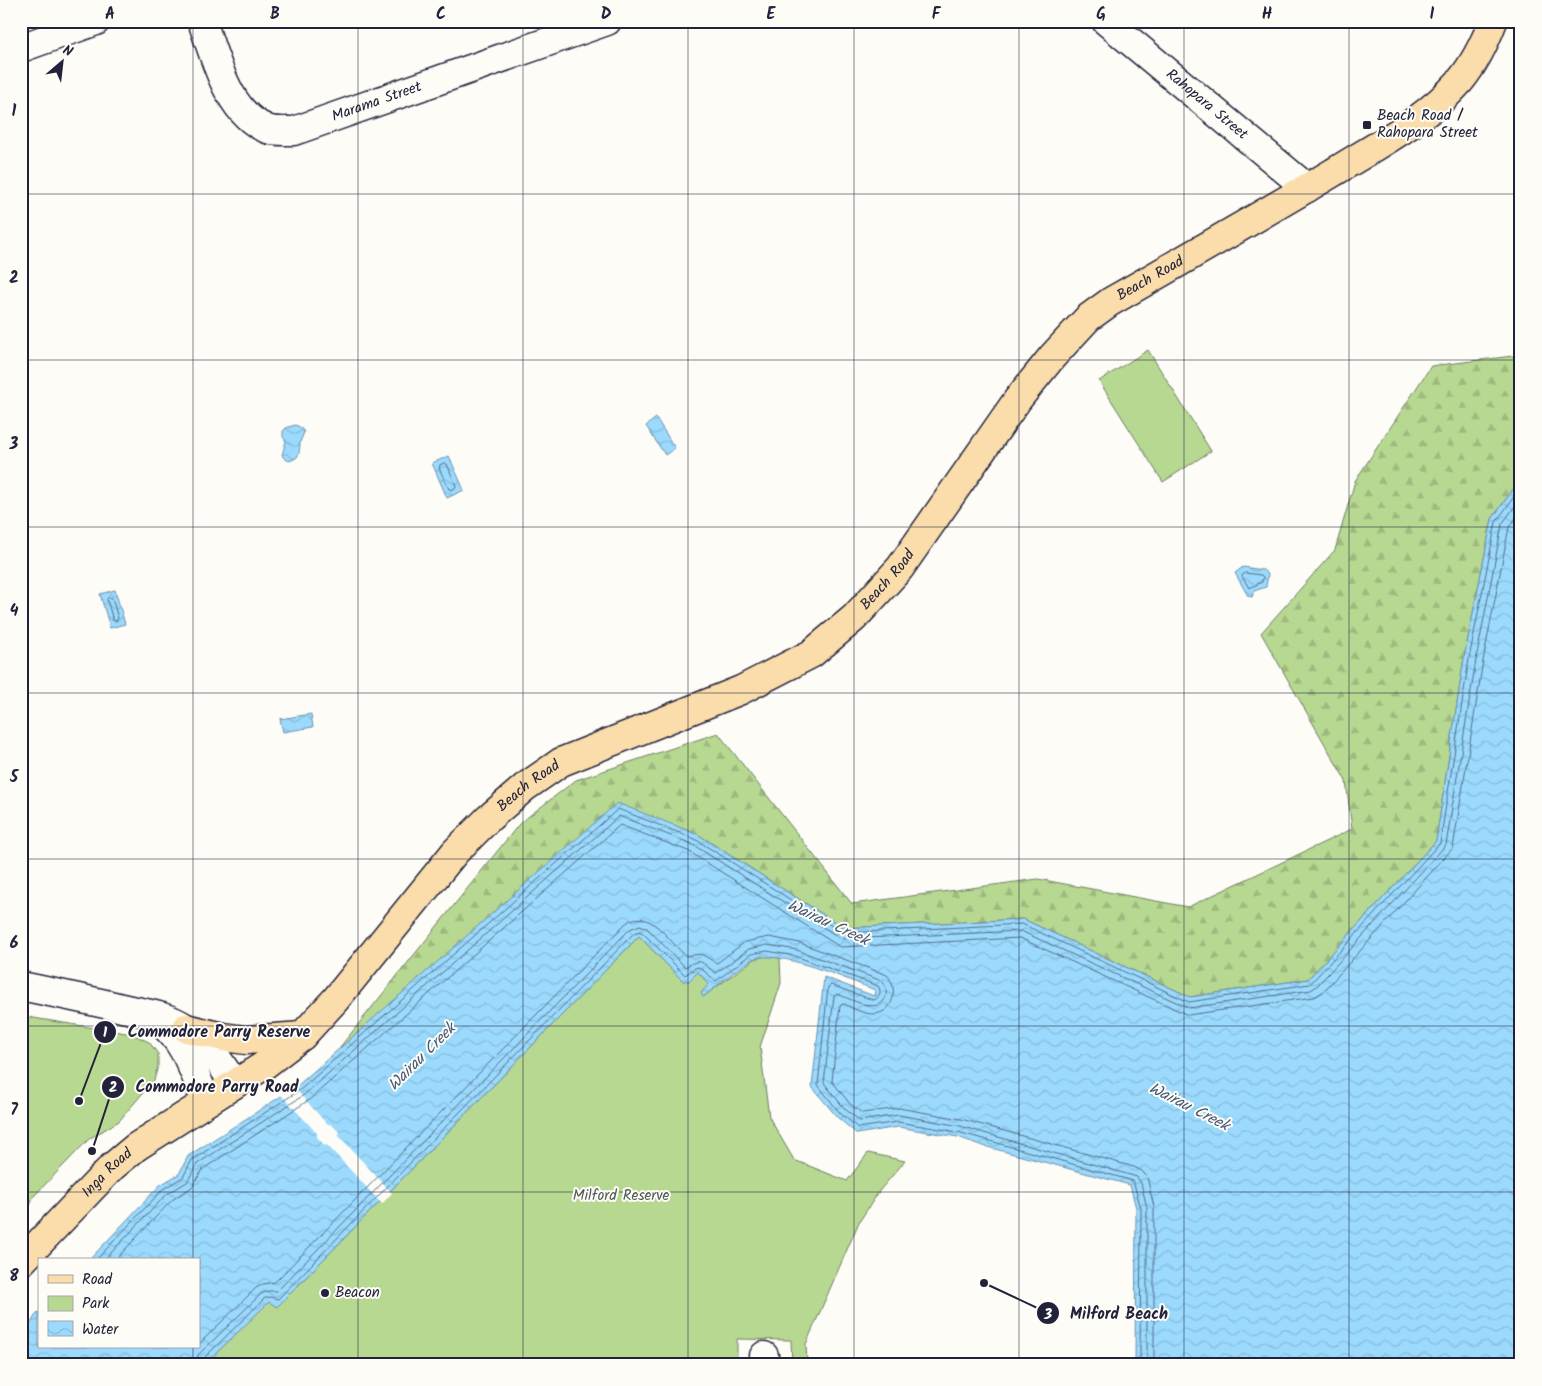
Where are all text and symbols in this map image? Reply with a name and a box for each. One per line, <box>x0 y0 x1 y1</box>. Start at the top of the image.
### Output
text: A <box>105 2 115 27</box>
text: B <box>270 2 280 27</box>
text: C <box>436 2 446 27</box>
text: D <box>601 2 612 27</box>
text: E <box>767 2 777 27</box>
text: F <box>932 2 942 27</box>
text: G <box>1096 2 1106 27</box>
text: H <box>1262 2 1272 27</box>
text: I <box>1430 2 1435 27</box>
north arrow <box>38 38 88 88</box>
text: N <box>59 40 77 63</box>
street label: Rahopara Street <box>1160 63 1253 146</box>
street label: Marama Street <box>328 75 425 129</box>
text: 1 <box>12 99 17 124</box>
place label: Beach Road / Rahopara Street <box>1377 104 1478 145</box>
marker: Beach Road / Rahopara Street <box>1361 119 1373 131</box>
street label: Beach Road <box>1112 250 1189 308</box>
text: 2 <box>9 266 19 291</box>
text: 3 <box>9 432 19 457</box>
street label: Beach Road <box>855 544 922 616</box>
text: 4 <box>10 599 19 624</box>
street label: Beach Road <box>492 754 566 818</box>
text: 5 <box>9 765 20 790</box>
water label: Wairau Creek <box>783 893 875 954</box>
text: 6 <box>10 931 19 956</box>
water label: Wairau Creek <box>382 1015 464 1097</box>
callout: Commodore Parry Reserve <box>93 1016 320 1047</box>
text: Commodore Parry Reserve <box>128 1020 310 1045</box>
text: 1 <box>103 1021 108 1045</box>
callout: Commodore Parry Road <box>101 1071 309 1102</box>
text: Commodore Parry Road <box>135 1075 299 1100</box>
text: 2 <box>109 1076 118 1100</box>
water label: Wairau Creek <box>1144 1076 1236 1139</box>
text: 7 <box>10 1098 18 1123</box>
street label: Inga Road <box>76 1142 138 1203</box>
park label: Milford Reserve <box>573 1184 670 1208</box>
legend <box>38 1258 200 1348</box>
text: 8 <box>9 1264 19 1289</box>
text: Road <box>82 1268 113 1292</box>
place label: Beacon <box>335 1281 380 1305</box>
marker: Beacon <box>319 1287 331 1299</box>
text: Park <box>82 1292 110 1316</box>
callout: Milford Beach <box>1035 1298 1178 1329</box>
text: Milford Beach <box>1070 1302 1168 1327</box>
text: 3 <box>1043 1303 1052 1327</box>
text: Water <box>82 1318 119 1342</box>

